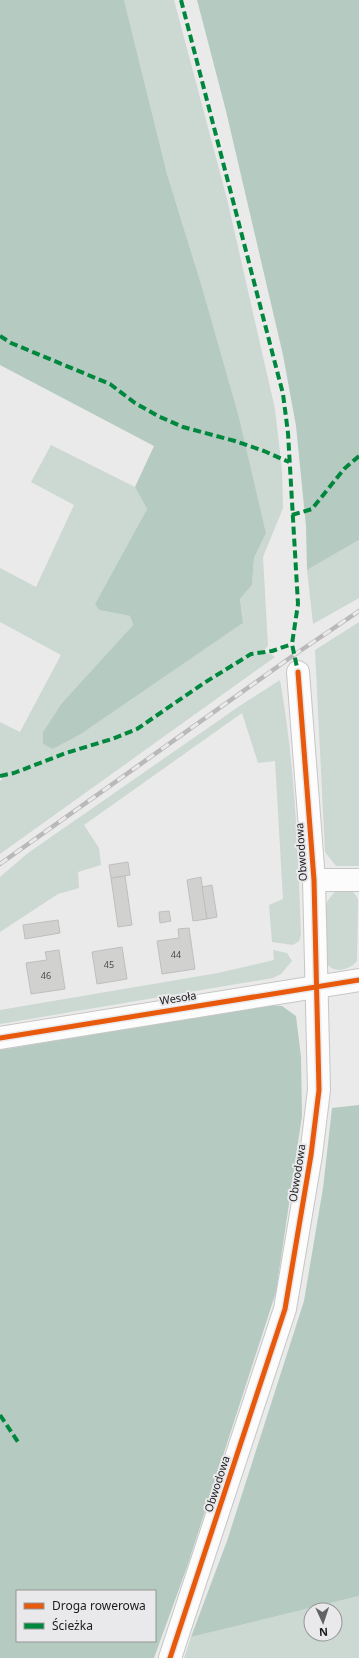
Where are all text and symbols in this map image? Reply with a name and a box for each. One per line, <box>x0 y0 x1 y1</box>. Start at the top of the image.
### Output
street label: Obwodowa <box>291 822 310 882</box>
house number: 44 <box>171 948 181 961</box>
house number: 45 <box>104 958 114 971</box>
house number: 46 <box>41 969 51 982</box>
street label: Wesoła <box>158 987 197 1008</box>
street label: Obwodowa <box>285 1143 308 1203</box>
street label: Obwodowa <box>200 1454 233 1514</box>
legend <box>16 1590 156 1642</box>
text: Droga rowerowa <box>52 1597 146 1614</box>
north arrow <box>303 1602 343 1642</box>
text: Ścieżka <box>52 1617 93 1634</box>
text: N <box>319 1625 328 1640</box>

